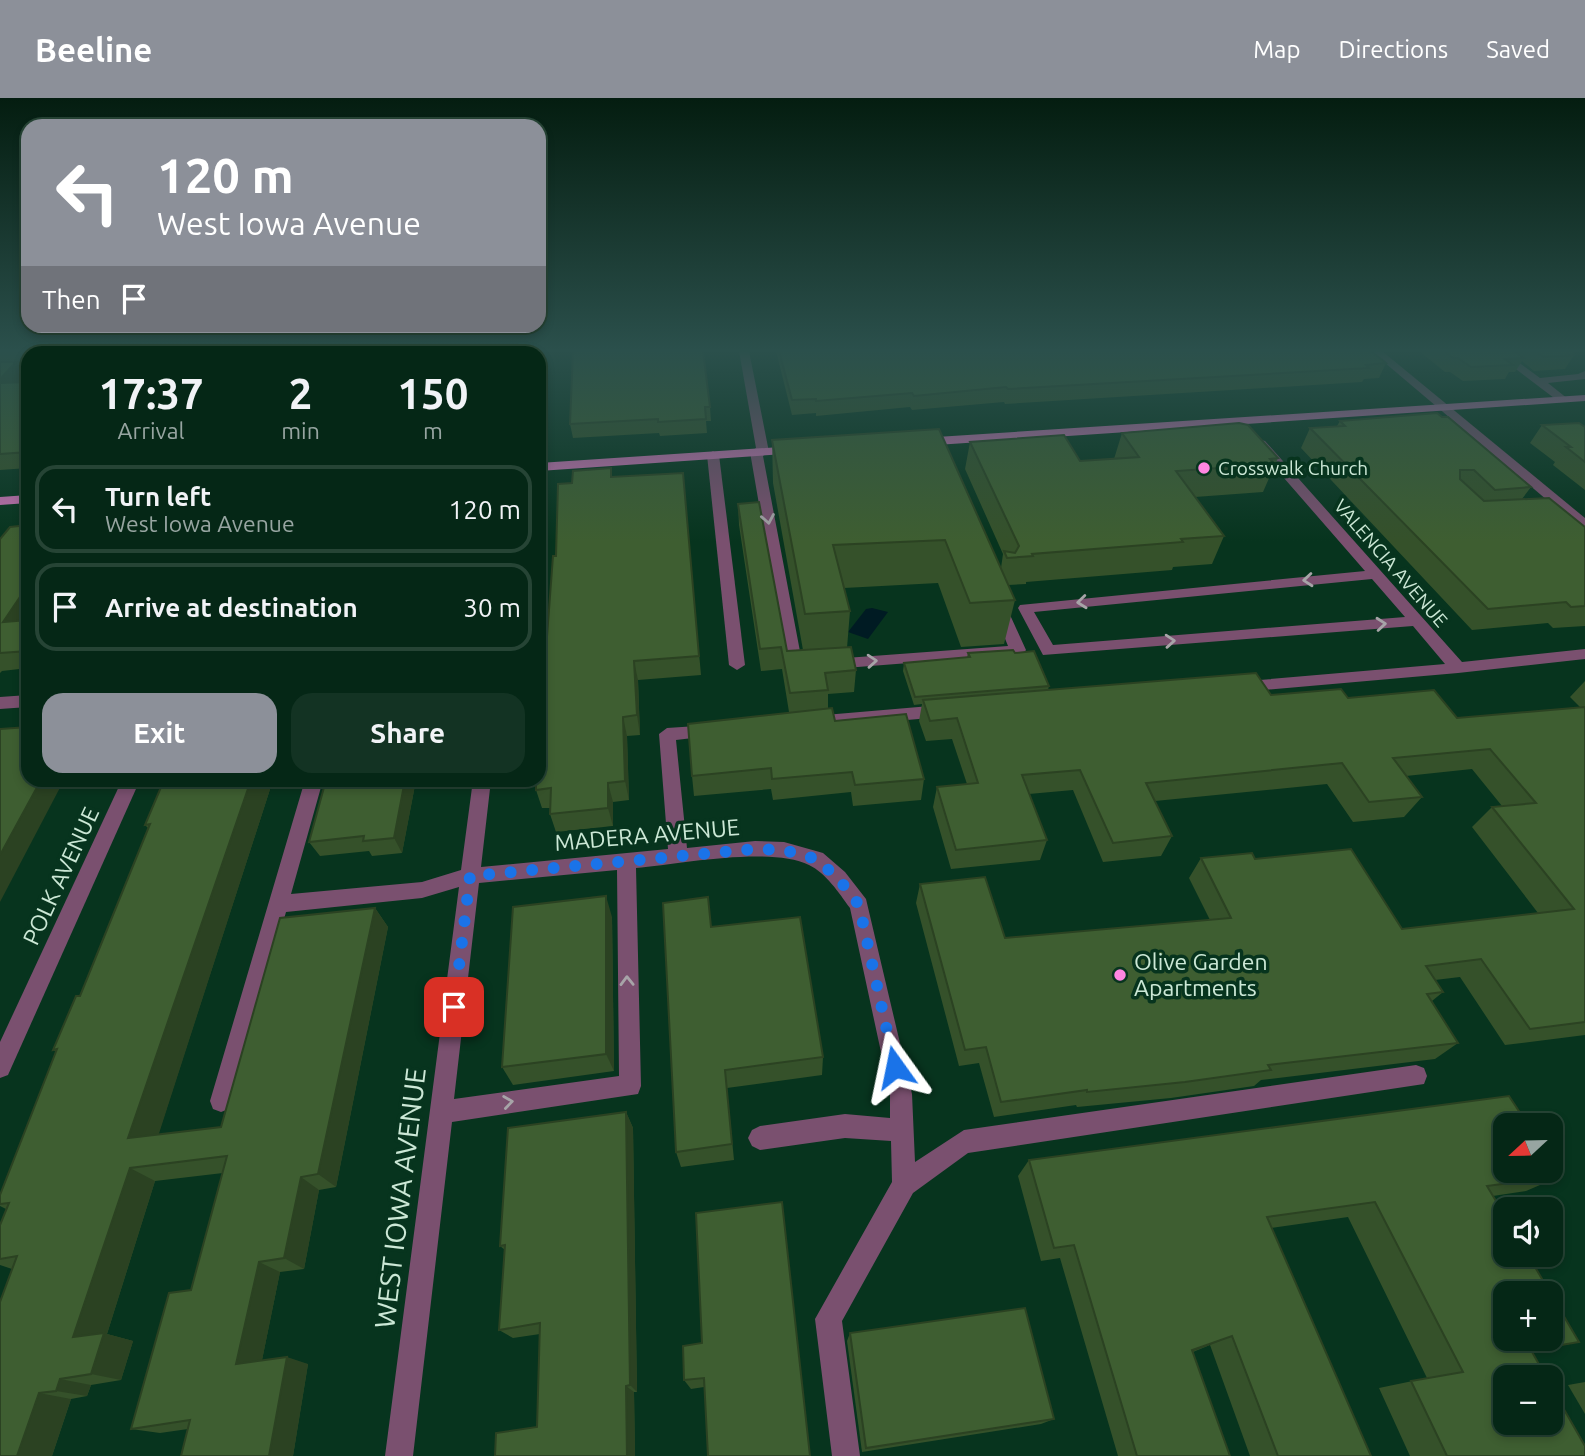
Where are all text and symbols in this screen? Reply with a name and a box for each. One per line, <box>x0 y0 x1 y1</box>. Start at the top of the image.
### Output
text: Beeline <box>35 31 152 68</box>
text: Map <box>1253 36 1300 63</box>
text: Directions <box>1338 36 1448 63</box>
text: Saved <box>1486 36 1550 63</box>
icon: left <box>42 147 133 238</box>
text: 120 m <box>157 147 294 202</box>
text: West Iowa Avenue <box>157 205 421 241</box>
icon: arrive <box>115 280 153 318</box>
text: Then <box>42 285 101 314</box>
text: 17:37 <box>99 370 204 417</box>
text: 2 <box>289 370 312 417</box>
text: 150 <box>397 370 468 417</box>
text: Arrival <box>118 418 185 443</box>
text: min <box>281 418 320 443</box>
text: m <box>423 418 443 443</box>
place label: Crosswalk Church <box>1218 457 1368 479</box>
marker: Crosswalk Church <box>1196 460 1212 476</box>
text: Turn left <box>105 482 211 511</box>
icon: left <box>46 490 84 528</box>
text: 120 m <box>449 495 521 524</box>
street label: VALENCIA AVENUE <box>1330 495 1452 631</box>
text: West Iowa Avenue <box>105 511 295 536</box>
one-way arrow <box>760 513 775 525</box>
one-way arrow <box>1302 572 1313 587</box>
icon: arrive <box>46 588 84 626</box>
text: Arrive at destination <box>105 593 358 622</box>
text: 30 m <box>463 593 521 622</box>
one-way arrow <box>1076 595 1088 610</box>
one-way arrow <box>1375 617 1386 632</box>
one-way arrow <box>1164 634 1175 649</box>
one-way arrow <box>867 654 878 669</box>
button: Exit <box>42 693 277 773</box>
button: Share <box>291 693 525 773</box>
street label: POLK AVENUE <box>18 803 103 949</box>
street label: MADERA AVENUE <box>553 814 740 855</box>
place label: Olive Garden Apartments <box>1134 949 1268 1000</box>
marker: Olive Garden Apartments <box>1112 967 1128 983</box>
one-way arrow <box>619 975 635 986</box>
pin <box>424 977 484 1037</box>
icon: arrive <box>435 988 473 1026</box>
position arrow <box>858 1030 932 1104</box>
street label: WEST IOWA AVENUE <box>368 1066 431 1330</box>
one-way arrow <box>502 1095 514 1110</box>
north arrow <box>1493 1113 1563 1183</box>
map controls <box>1493 1113 1563 1435</box>
button: sound <box>1493 1197 1563 1267</box>
button: + <box>1493 1281 1563 1351</box>
button: − <box>1493 1365 1563 1435</box>

